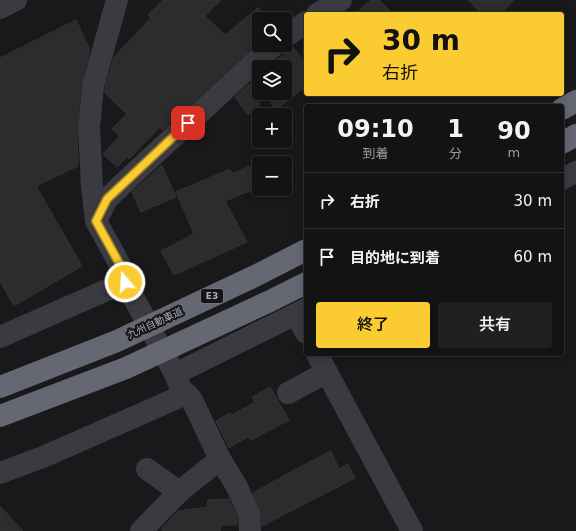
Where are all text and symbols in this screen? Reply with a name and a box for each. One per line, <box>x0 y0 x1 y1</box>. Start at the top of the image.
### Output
map controls <box>252 12 292 196</box>
button: search <box>252 12 292 52</box>
text: 30 m <box>382 24 460 57</box>
icon: right <box>316 28 368 80</box>
button: layers <box>252 60 292 100</box>
text: 右折 <box>382 62 418 83</box>
pin <box>171 106 205 140</box>
button: + <box>252 108 292 148</box>
icon: arrive <box>177 112 199 134</box>
text: 09:10 <box>337 115 414 143</box>
text: 1 <box>447 115 464 143</box>
text: 90 <box>497 117 531 145</box>
text: m <box>508 145 520 160</box>
text: 到着 <box>363 146 389 161</box>
text: 分 <box>449 146 462 161</box>
button: − <box>252 156 292 196</box>
icon: right <box>316 190 338 212</box>
text: 30 m <box>514 192 552 210</box>
text: 右折 <box>350 193 380 211</box>
icon: arrive <box>316 246 338 268</box>
text: 60 m <box>514 248 552 266</box>
text: 目的地に到着 <box>350 249 440 267</box>
position arrow <box>104 261 146 303</box>
road number: E3 <box>201 289 223 303</box>
button: 終了 <box>316 302 430 348</box>
button: 共有 <box>438 302 552 348</box>
street label: 九州自動車道 <box>125 305 185 341</box>

